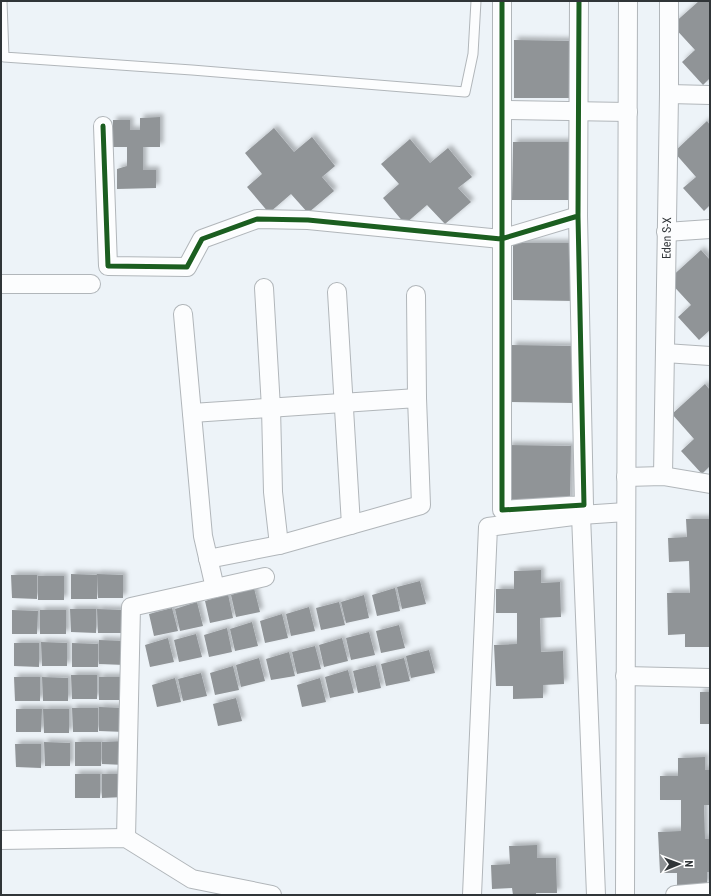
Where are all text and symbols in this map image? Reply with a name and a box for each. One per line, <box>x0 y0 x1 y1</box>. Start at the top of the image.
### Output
street label: Eden S-X <box>659 217 674 259</box>
north arrow <box>659 844 699 884</box>
text: N <box>682 860 695 868</box>

